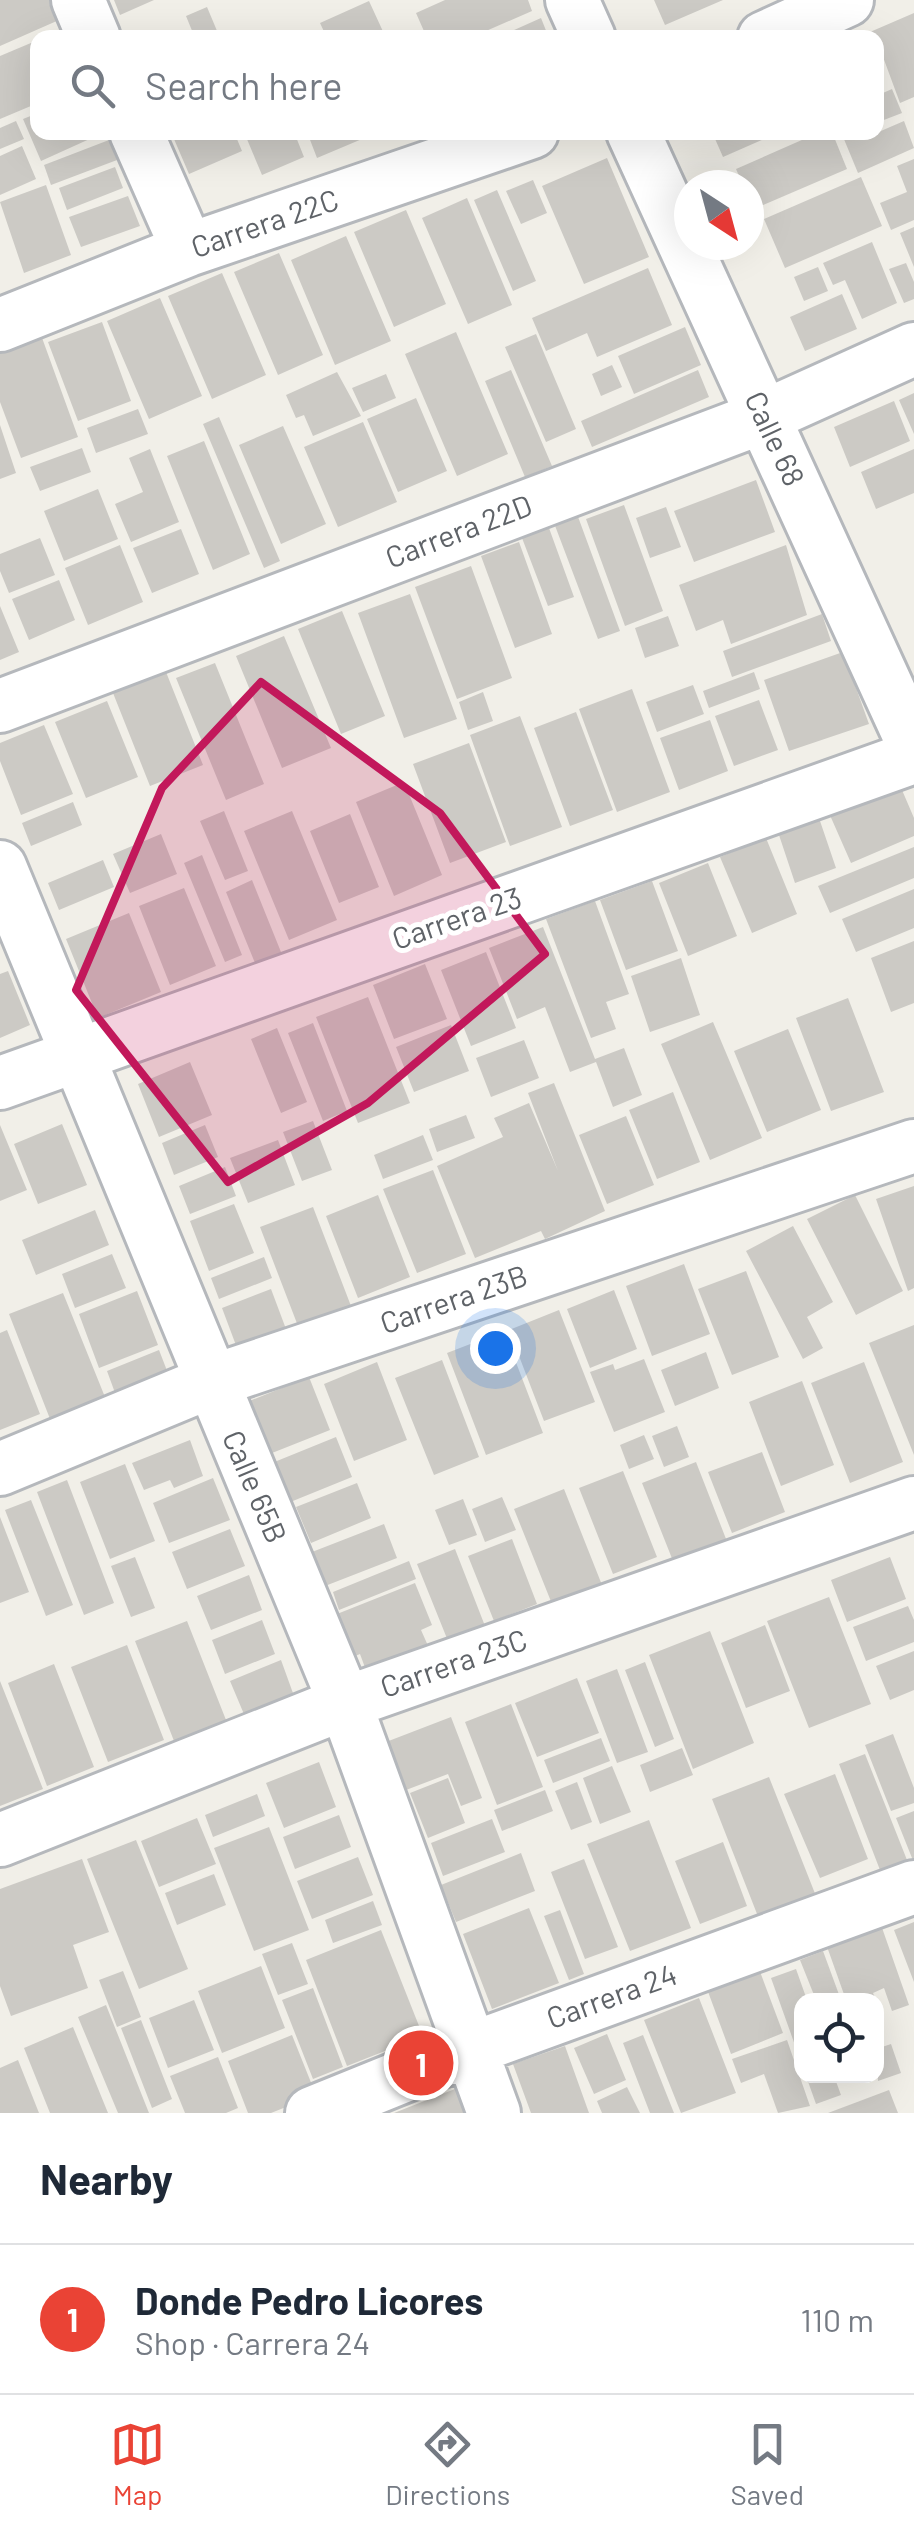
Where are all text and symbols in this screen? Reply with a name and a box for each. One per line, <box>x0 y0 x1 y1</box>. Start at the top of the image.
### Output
search box <box>30 30 884 140</box>
icon: search <box>65 58 120 113</box>
text: Search here <box>145 62 343 108</box>
north arrow <box>674 170 764 260</box>
street label: Carrera 22C <box>186 180 343 264</box>
street label: Calle 68 <box>738 385 813 491</box>
street label: Carrera 22D <box>380 486 537 575</box>
street label: Carrera 23 <box>387 878 526 956</box>
street label: Carrera 23B <box>375 1256 532 1340</box>
your location <box>470 1323 521 1374</box>
street label: Calle 65B <box>216 1425 296 1548</box>
street label: Carrera 23C <box>375 1620 531 1704</box>
street label: Carrera 24 <box>541 1955 681 2035</box>
map controls <box>794 1993 884 2083</box>
button: locate <box>794 1993 884 2083</box>
pin: 1 <box>388 2026 454 2100</box>
text: Nearby <box>40 2153 173 2203</box>
text: Donde Pedro Licores <box>135 2277 483 2323</box>
text: 1 <box>67 2300 78 2338</box>
text: 110 m <box>801 2300 874 2338</box>
text: Shop · Carrera 24 <box>135 2323 370 2361</box>
tab: Map <box>110 2417 165 2511</box>
tab: Directions <box>385 2417 510 2511</box>
tab: Saved <box>730 2417 804 2511</box>

